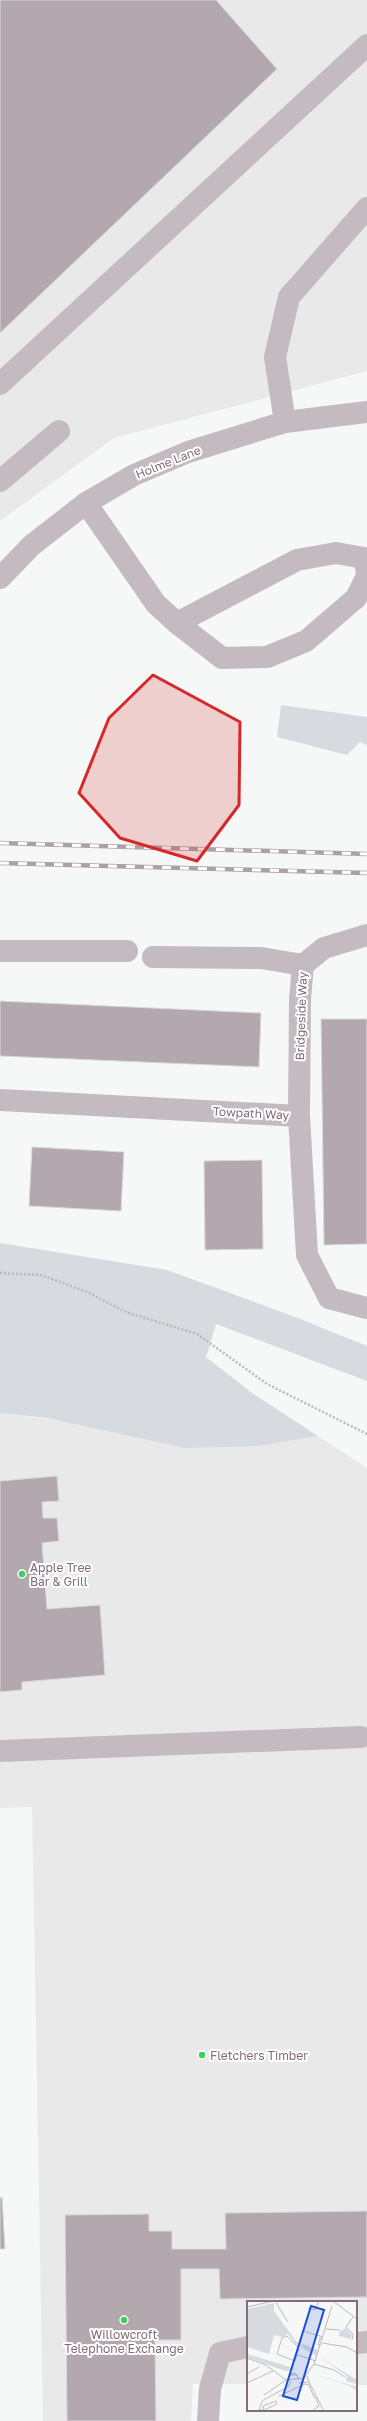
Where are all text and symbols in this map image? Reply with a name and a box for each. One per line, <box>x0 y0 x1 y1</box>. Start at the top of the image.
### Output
street label: Holme Lane <box>133 442 203 482</box>
street label: Bridgeside Way <box>292 971 310 1061</box>
street label: Towpath Way <box>212 1104 290 1123</box>
place label: Apple Tree Bar & Grill <box>30 1560 91 1589</box>
marker: Apple Tree Bar & Grill <box>17 1569 27 1579</box>
place label: Fletchers Timber <box>210 2048 308 2063</box>
marker: Fletchers Timber <box>197 2050 207 2060</box>
inset map <box>247 2301 357 2411</box>
marker: Willowcroft Telephone Exchange <box>119 2315 129 2325</box>
place label: Willowcroft Telephone Exchange <box>64 2327 184 2356</box>

